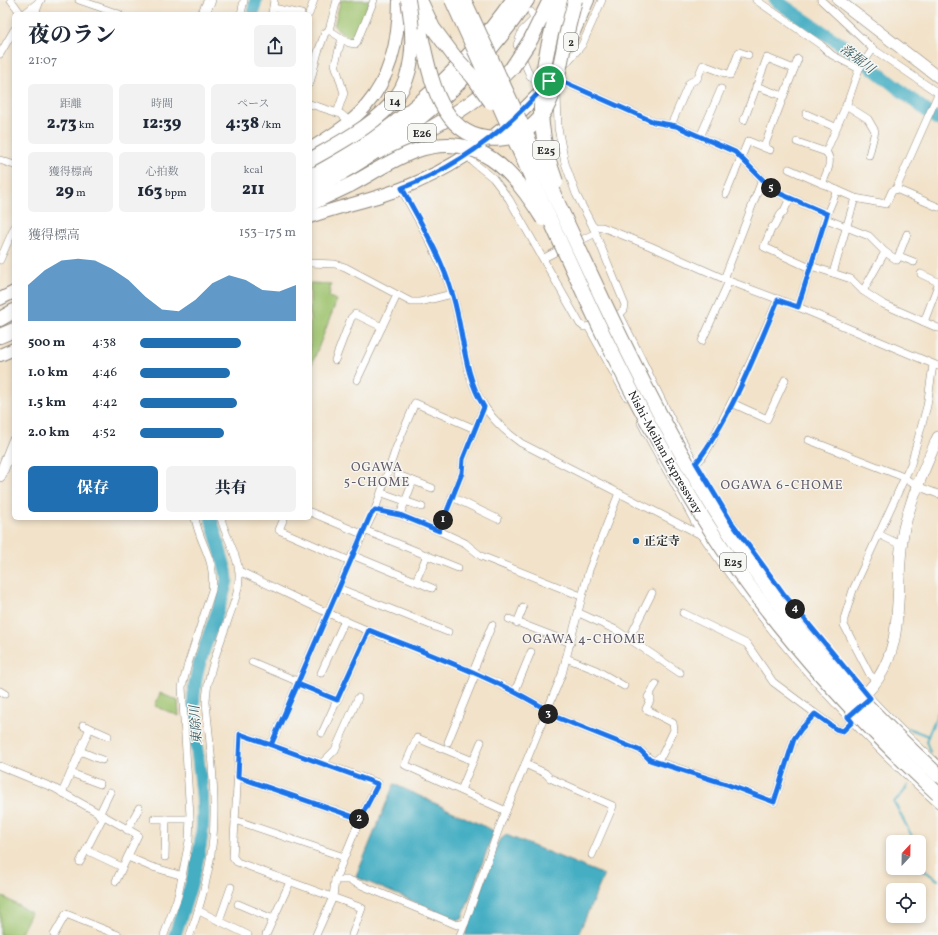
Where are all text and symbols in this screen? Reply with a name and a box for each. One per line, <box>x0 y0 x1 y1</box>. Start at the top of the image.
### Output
text: 夜のラン <box>28 21 116 52</box>
button: share <box>254 25 296 67</box>
road number: 2 <box>564 33 578 51</box>
water label: 落堀川 <box>836 41 879 80</box>
text: 21:07 <box>28 52 57 70</box>
pin <box>532 64 566 98</box>
icon: arrive <box>538 70 560 92</box>
road number: 14 <box>385 92 405 110</box>
text: 距離 <box>60 97 82 112</box>
text: 時間 <box>151 97 173 112</box>
text: ペース <box>237 97 270 112</box>
text: 2.73 <box>47 112 77 135</box>
text: 12:39 <box>143 112 181 135</box>
text: 4:38 <box>226 112 259 135</box>
text: km <box>77 118 95 133</box>
text: /km <box>259 118 281 133</box>
road number: E26 <box>408 124 436 142</box>
road number: E25 <box>533 141 559 159</box>
text: kcal <box>244 163 263 178</box>
text: 獲得標高 <box>49 165 93 180</box>
text: 心拍数 <box>145 165 178 180</box>
text: 211 <box>242 178 265 201</box>
pin: 5 <box>761 178 781 198</box>
text: 29 <box>56 180 74 203</box>
text: 163 <box>137 180 162 203</box>
text: 5 <box>768 180 774 195</box>
text: m <box>74 186 86 201</box>
text: bpm <box>162 186 187 201</box>
text: 153–175 m <box>239 224 296 242</box>
text: 獲得標高 <box>28 227 80 245</box>
text: 500 m <box>28 334 65 352</box>
text: 4:38 <box>92 334 116 352</box>
text: 1.0 km <box>28 364 68 382</box>
text: 4:46 <box>92 364 117 382</box>
street label: Nishi-Meihan Expressway <box>624 388 706 518</box>
text: 1.5 km <box>28 394 66 412</box>
text: 4:42 <box>92 394 118 412</box>
text: 2.0 km <box>28 424 70 442</box>
text: 4:52 <box>92 424 116 442</box>
district label: OGAWA 5-CHOME <box>344 459 410 492</box>
button: 保存 <box>28 466 158 512</box>
button: 共有 <box>166 466 296 512</box>
district label: OGAWA 6-CHOME <box>720 477 844 495</box>
pin: 1 <box>433 510 453 530</box>
text: 1 <box>441 512 445 527</box>
place label: 正定寺 <box>644 534 680 550</box>
marker: 正定寺 <box>631 536 641 546</box>
road number: E25 <box>720 553 746 571</box>
pin: 4 <box>785 599 805 619</box>
text: 4 <box>792 601 798 616</box>
district label: OGAWA 4-CHOME <box>522 631 646 649</box>
water label: 東除川 <box>187 703 207 745</box>
pin: 3 <box>538 704 558 724</box>
text: 3 <box>545 706 551 721</box>
pin: 2 <box>349 809 369 829</box>
text: 2 <box>356 811 362 826</box>
north arrow <box>886 835 926 875</box>
map controls <box>886 835 926 923</box>
button: locate <box>886 883 926 923</box>

